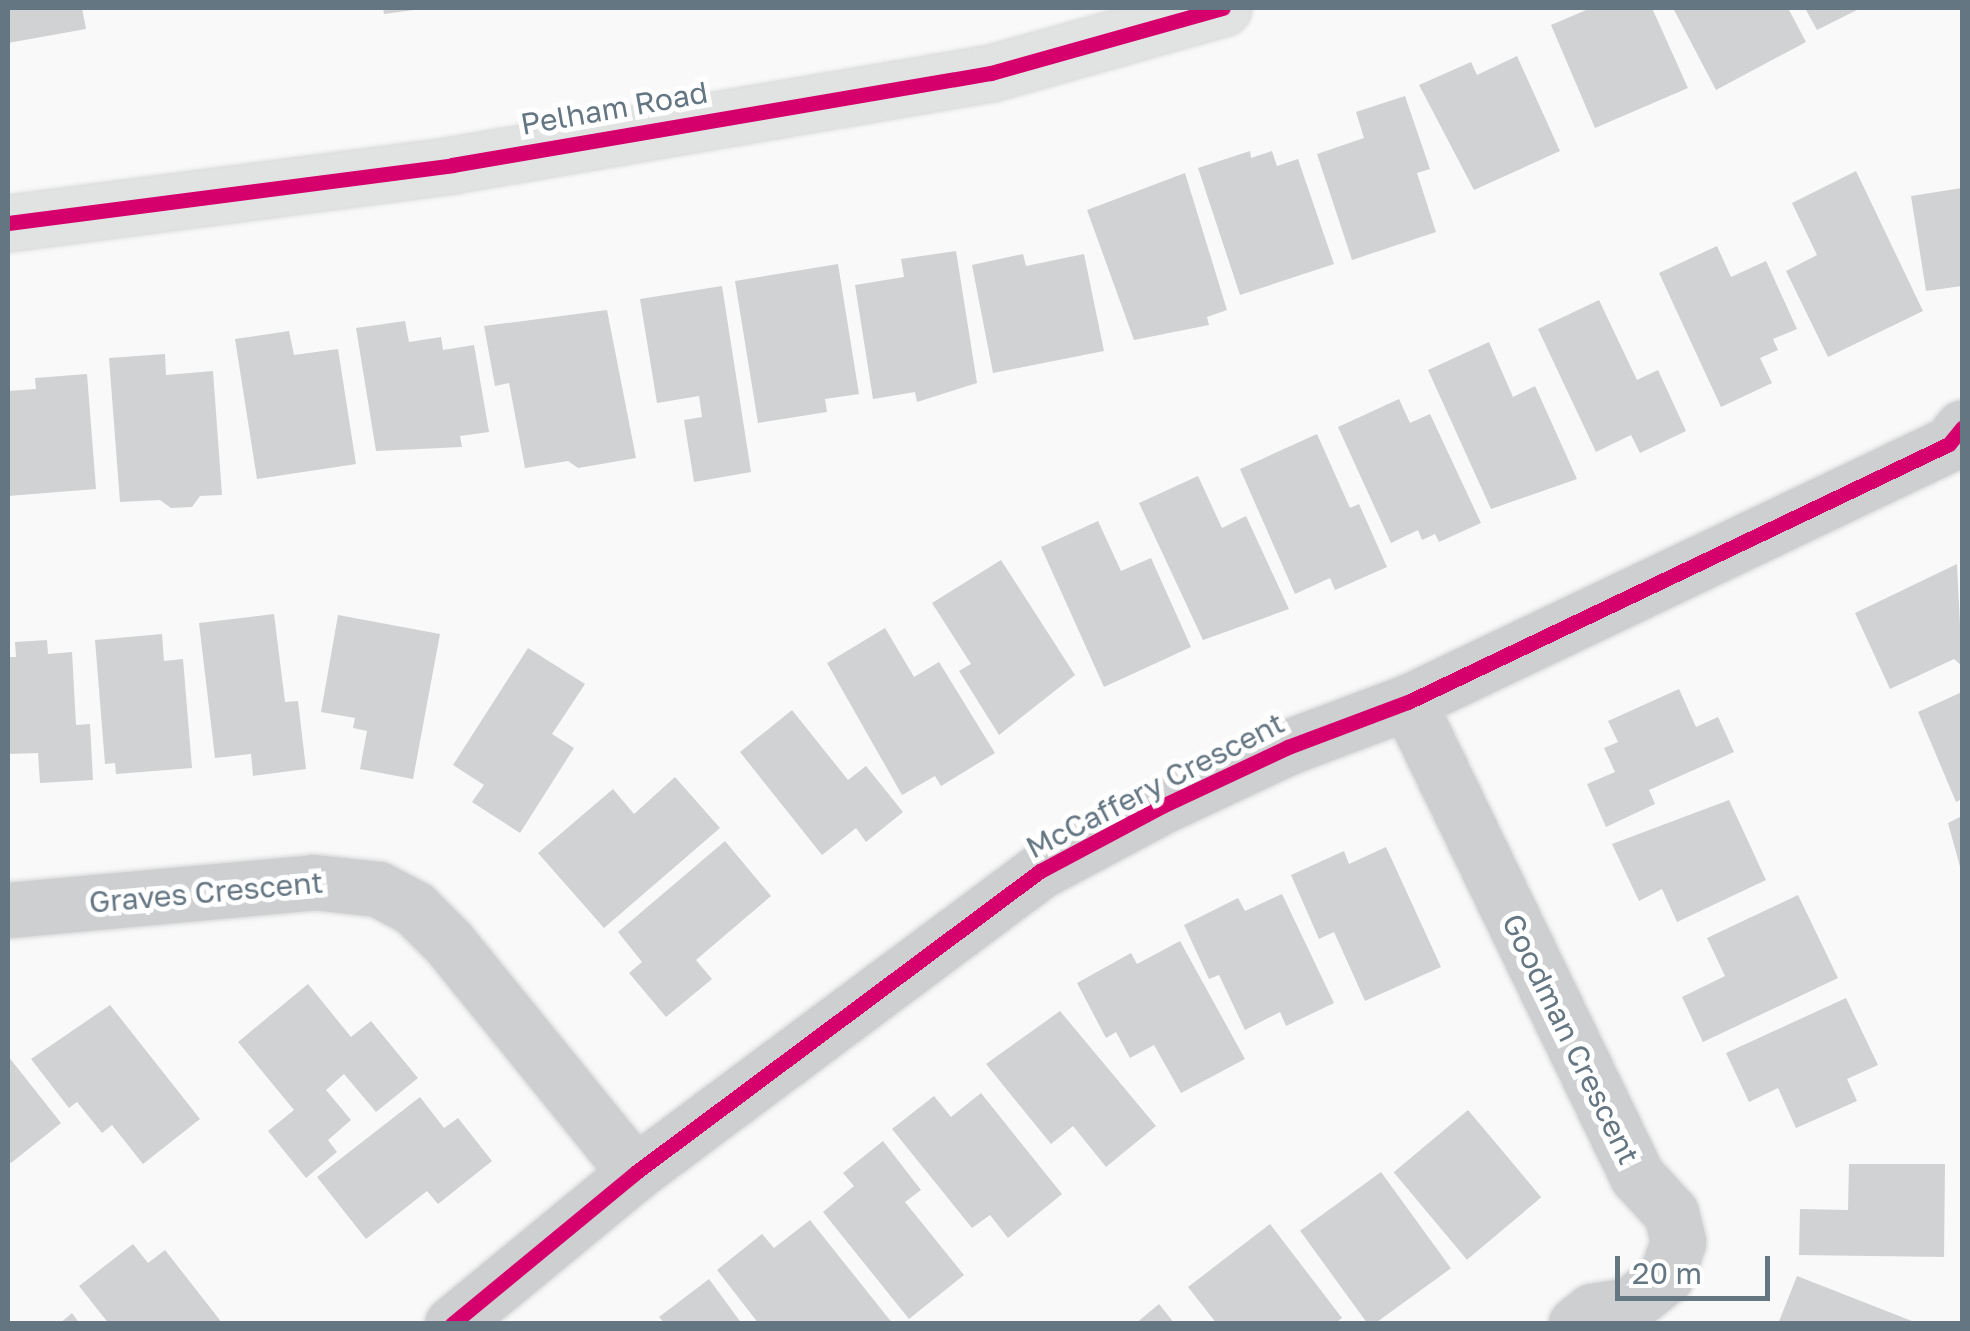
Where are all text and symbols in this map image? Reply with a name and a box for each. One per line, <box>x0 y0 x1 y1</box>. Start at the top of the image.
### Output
street label: Pelham Road <box>518 74 710 142</box>
street label: McCaffery Crescent <box>1020 704 1290 866</box>
street label: Graves Crescent <box>87 864 325 920</box>
street label: Goodman Crescent <box>1495 908 1647 1170</box>
scale bar <box>1620 1236 1775 1298</box>
text: 20 m <box>1632 1255 1702 1291</box>

